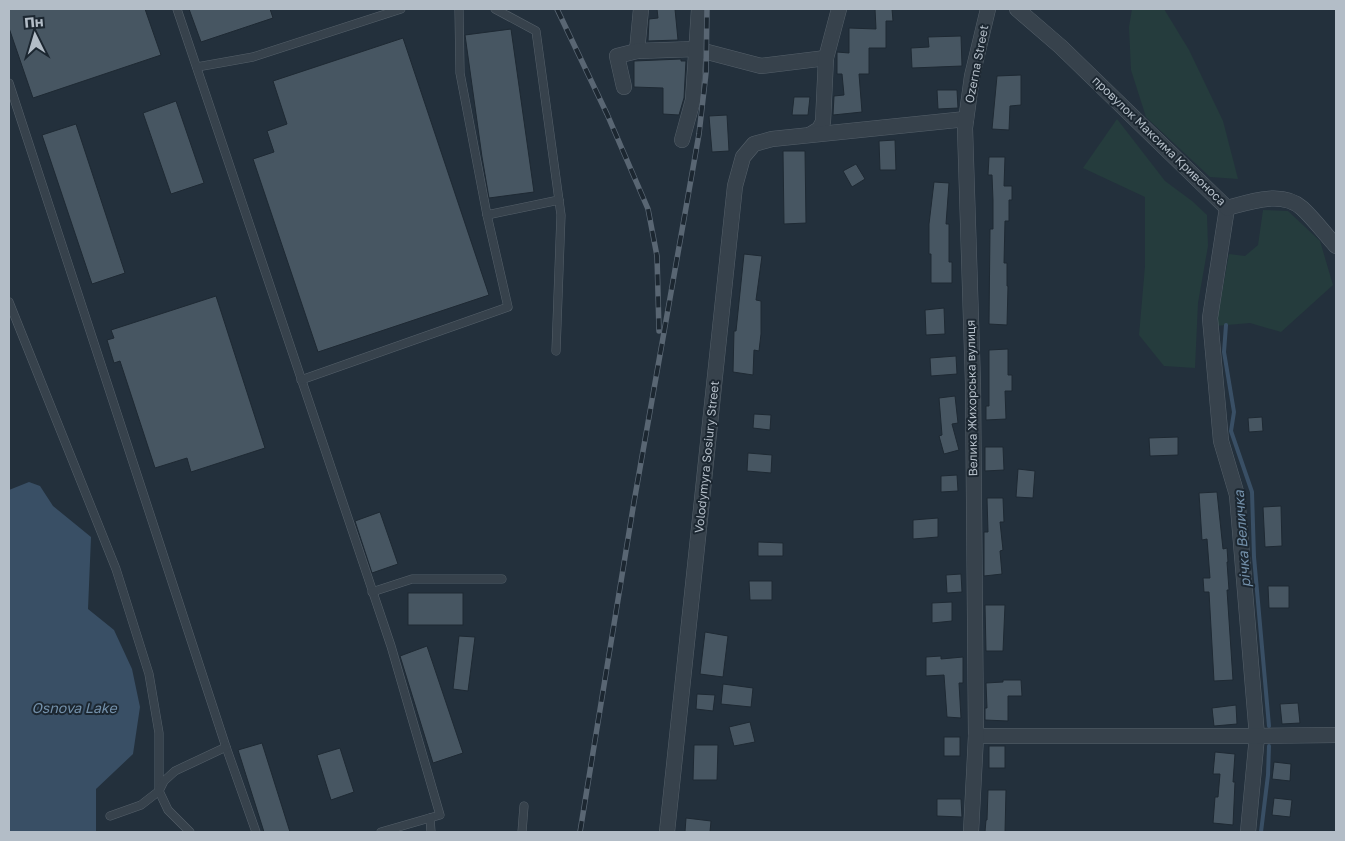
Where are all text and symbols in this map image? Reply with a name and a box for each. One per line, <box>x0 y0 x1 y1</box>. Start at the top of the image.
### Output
north arrow <box>10 10 60 60</box>
text: Пн <box>24 12 44 31</box>
street label: Ozerna Street <box>962 23 991 104</box>
street label: провулок Максима Кривоноса <box>1089 73 1229 209</box>
street label: Велика Жихорська вулиця <box>963 320 980 476</box>
street label: Volodymyra Sosiury Street <box>691 380 722 534</box>
water label: річка Величка <box>1230 489 1253 588</box>
water label: Osnova Lake <box>31 699 117 716</box>

